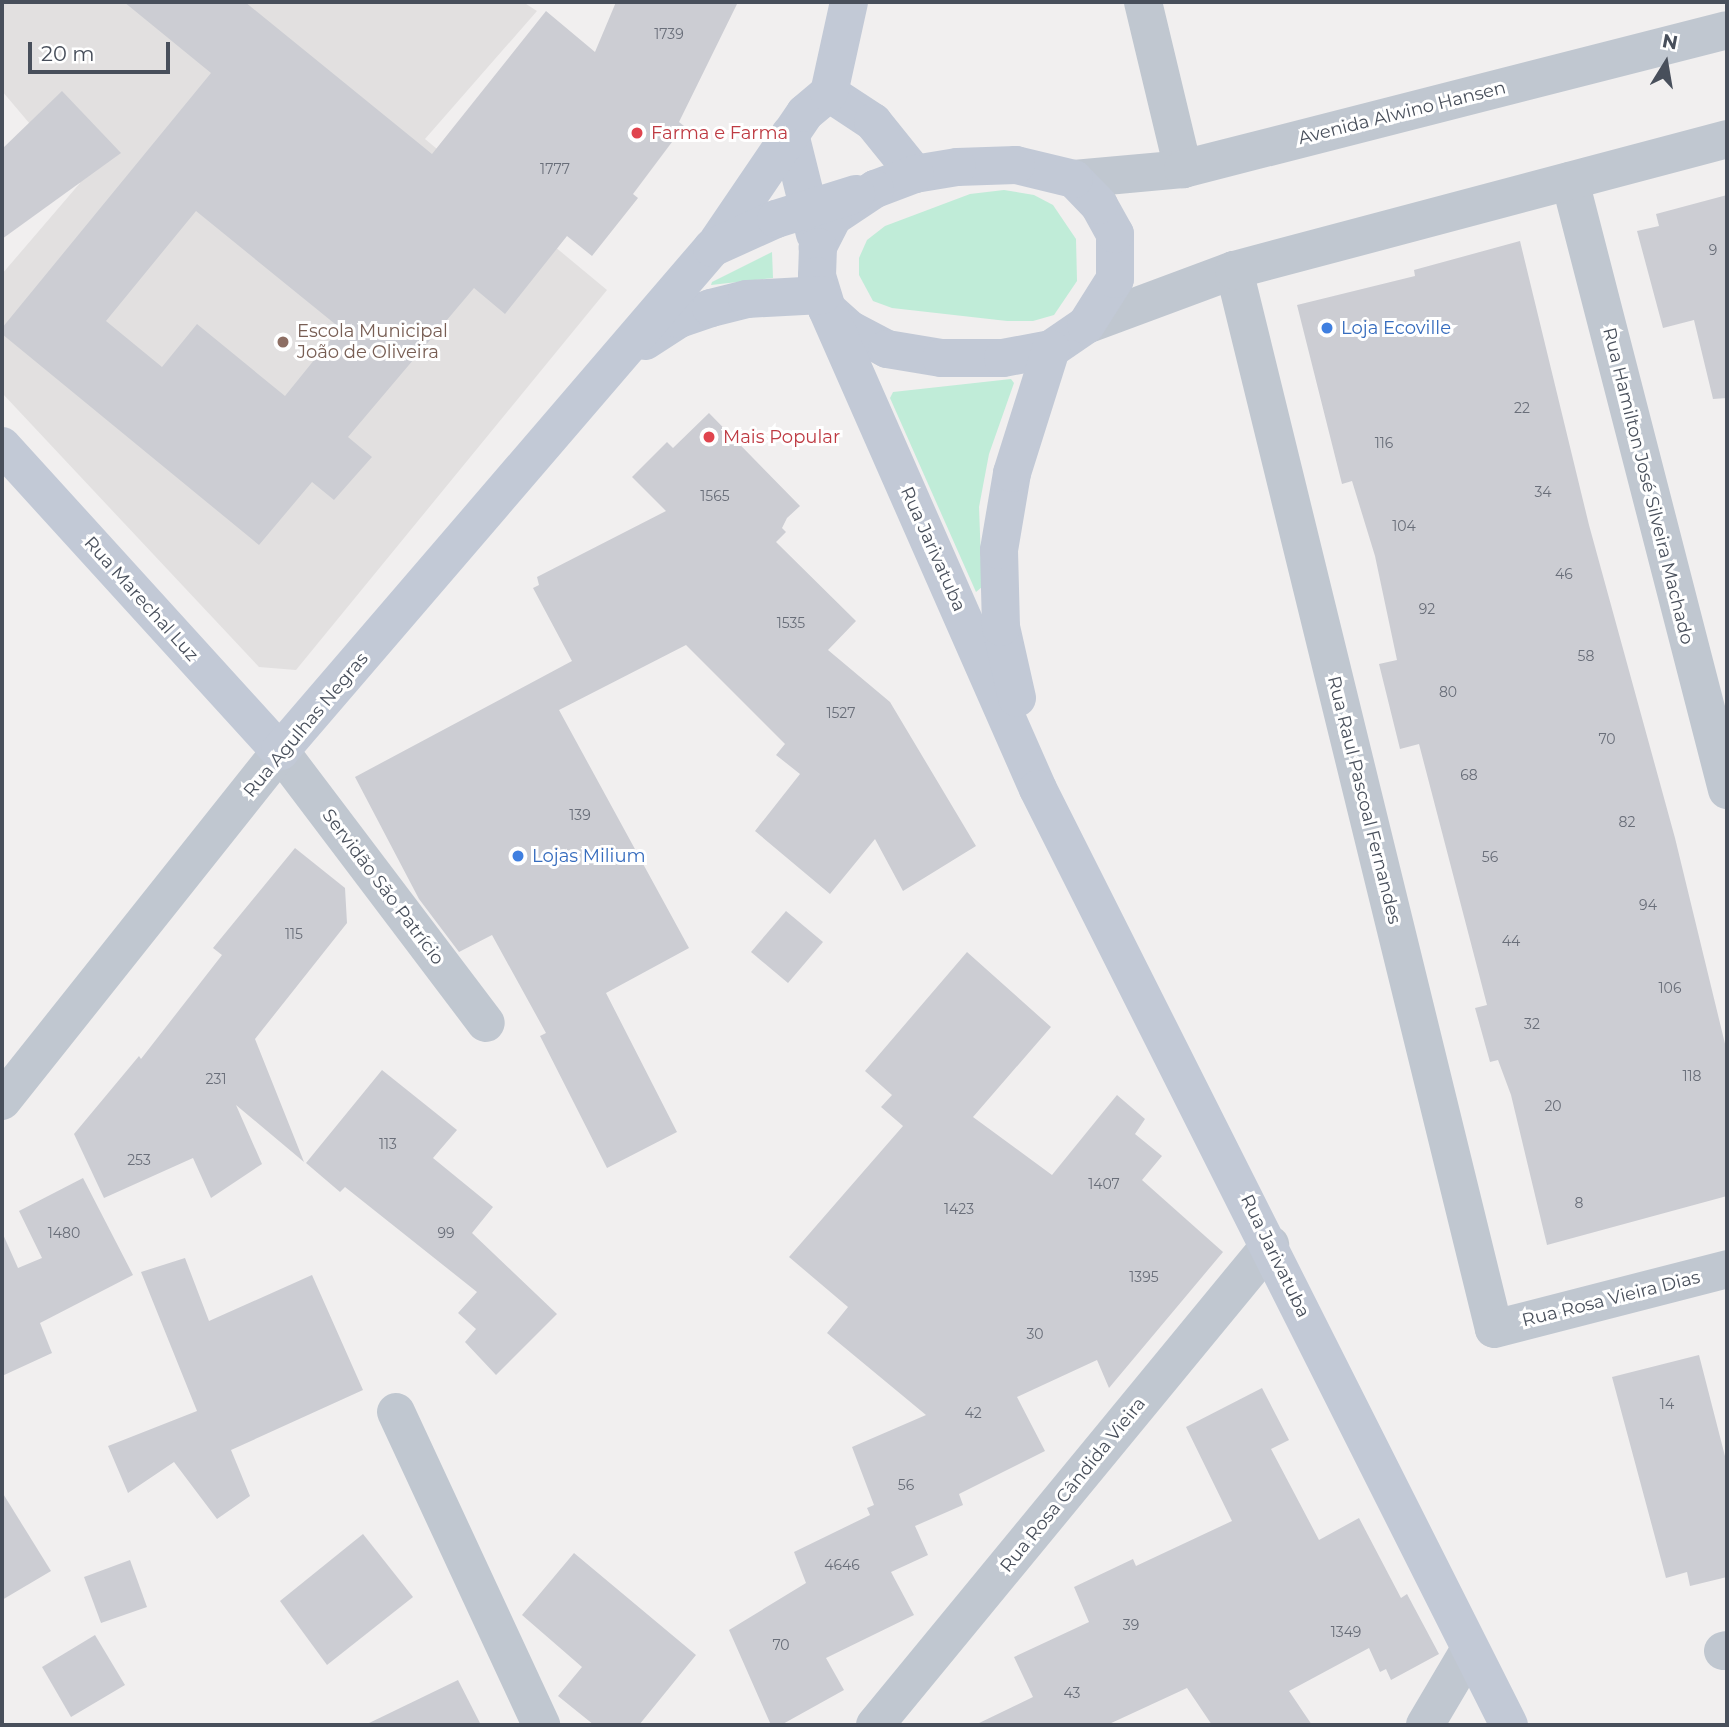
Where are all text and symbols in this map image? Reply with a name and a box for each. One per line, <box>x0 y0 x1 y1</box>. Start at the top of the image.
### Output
house number: 1739 <box>654 26 684 42</box>
scale bar <box>32 28 173 72</box>
north arrow <box>1631 28 1701 98</box>
text: N <box>1660 29 1680 55</box>
text: 20 m <box>41 41 95 66</box>
street label: Avenida Alwino Hansen <box>1296 77 1508 149</box>
place label: Farma e Farma <box>651 122 788 144</box>
marker: Farma e Farma <box>629 125 645 141</box>
house number: 1777 <box>540 161 570 177</box>
house number: 9 <box>1709 242 1717 258</box>
place label: Loja Ecoville <box>1341 317 1451 339</box>
marker: Loja Ecoville <box>1319 320 1335 336</box>
place label: Escola Municipal João de Oliveira <box>297 321 448 364</box>
street label: Rua Hamilton José Silveira Machado <box>1598 325 1698 647</box>
marker: Escola Municipal João de Oliveira <box>275 334 291 350</box>
house number: 22 <box>1514 400 1530 416</box>
place label: Mais Popular <box>723 426 840 448</box>
marker: Mais Popular <box>701 429 717 445</box>
house number: 116 <box>1375 435 1393 451</box>
street label: Rua Jarivatuba <box>896 483 970 615</box>
house number: 34 <box>1534 484 1552 500</box>
house number: 1565 <box>700 488 730 504</box>
house number: 104 <box>1392 518 1416 534</box>
street label: Rua Marechal Luz <box>79 532 203 666</box>
house number: 46 <box>1555 566 1573 582</box>
house number: 92 <box>1419 601 1435 617</box>
house number: 1535 <box>777 615 805 631</box>
street label: Rua Agulhas Negras <box>239 648 373 802</box>
house number: 58 <box>1578 648 1594 664</box>
street label: Rua Raul Pascoal Fernandes <box>1323 674 1405 926</box>
house number: 80 <box>1439 684 1457 700</box>
house number: 1527 <box>826 705 856 721</box>
house number: 70 <box>1598 731 1616 747</box>
house number: 68 <box>1460 767 1478 783</box>
street label: Servidão São Patrício <box>317 805 449 969</box>
house number: 139 <box>569 807 591 823</box>
house number: 82 <box>1619 814 1635 830</box>
place label: Lojas Milium <box>532 845 646 867</box>
marker: Lojas Milium <box>510 848 526 864</box>
house number: 56 <box>1482 849 1498 865</box>
house number: 94 <box>1639 897 1657 913</box>
house number: 115 <box>285 926 303 942</box>
house number: 44 <box>1502 933 1520 949</box>
house number: 106 <box>1659 980 1681 996</box>
house number: 32 <box>1524 1016 1540 1032</box>
house number: 118 <box>1682 1068 1702 1084</box>
house number: 231 <box>206 1071 226 1087</box>
house number: 20 <box>1544 1098 1562 1114</box>
house number: 113 <box>379 1136 397 1152</box>
house number: 253 <box>127 1152 151 1168</box>
house number: 1407 <box>1088 1176 1120 1192</box>
street label: Rua Jarivatuba <box>1236 1191 1314 1321</box>
house number: 8 <box>1575 1195 1583 1211</box>
house number: 1423 <box>944 1201 974 1217</box>
house number: 1480 <box>48 1225 80 1241</box>
house number: 99 <box>437 1225 455 1241</box>
street label: Rua Rosa Vieira Dias <box>1520 1266 1702 1332</box>
house number: 1395 <box>1129 1269 1159 1285</box>
house number: 30 <box>1026 1326 1044 1342</box>
street label: Rua Rosa Cândida Vieira <box>996 1393 1150 1577</box>
house number: 14 <box>1660 1396 1674 1412</box>
house number: 42 <box>964 1405 982 1421</box>
house number: 56 <box>898 1477 914 1493</box>
house number: 4646 <box>824 1557 860 1573</box>
house number: 39 <box>1123 1617 1139 1633</box>
house number: 1349 <box>1331 1624 1361 1640</box>
house number: 70 <box>772 1637 790 1653</box>
house number: 43 <box>1064 1685 1080 1701</box>

